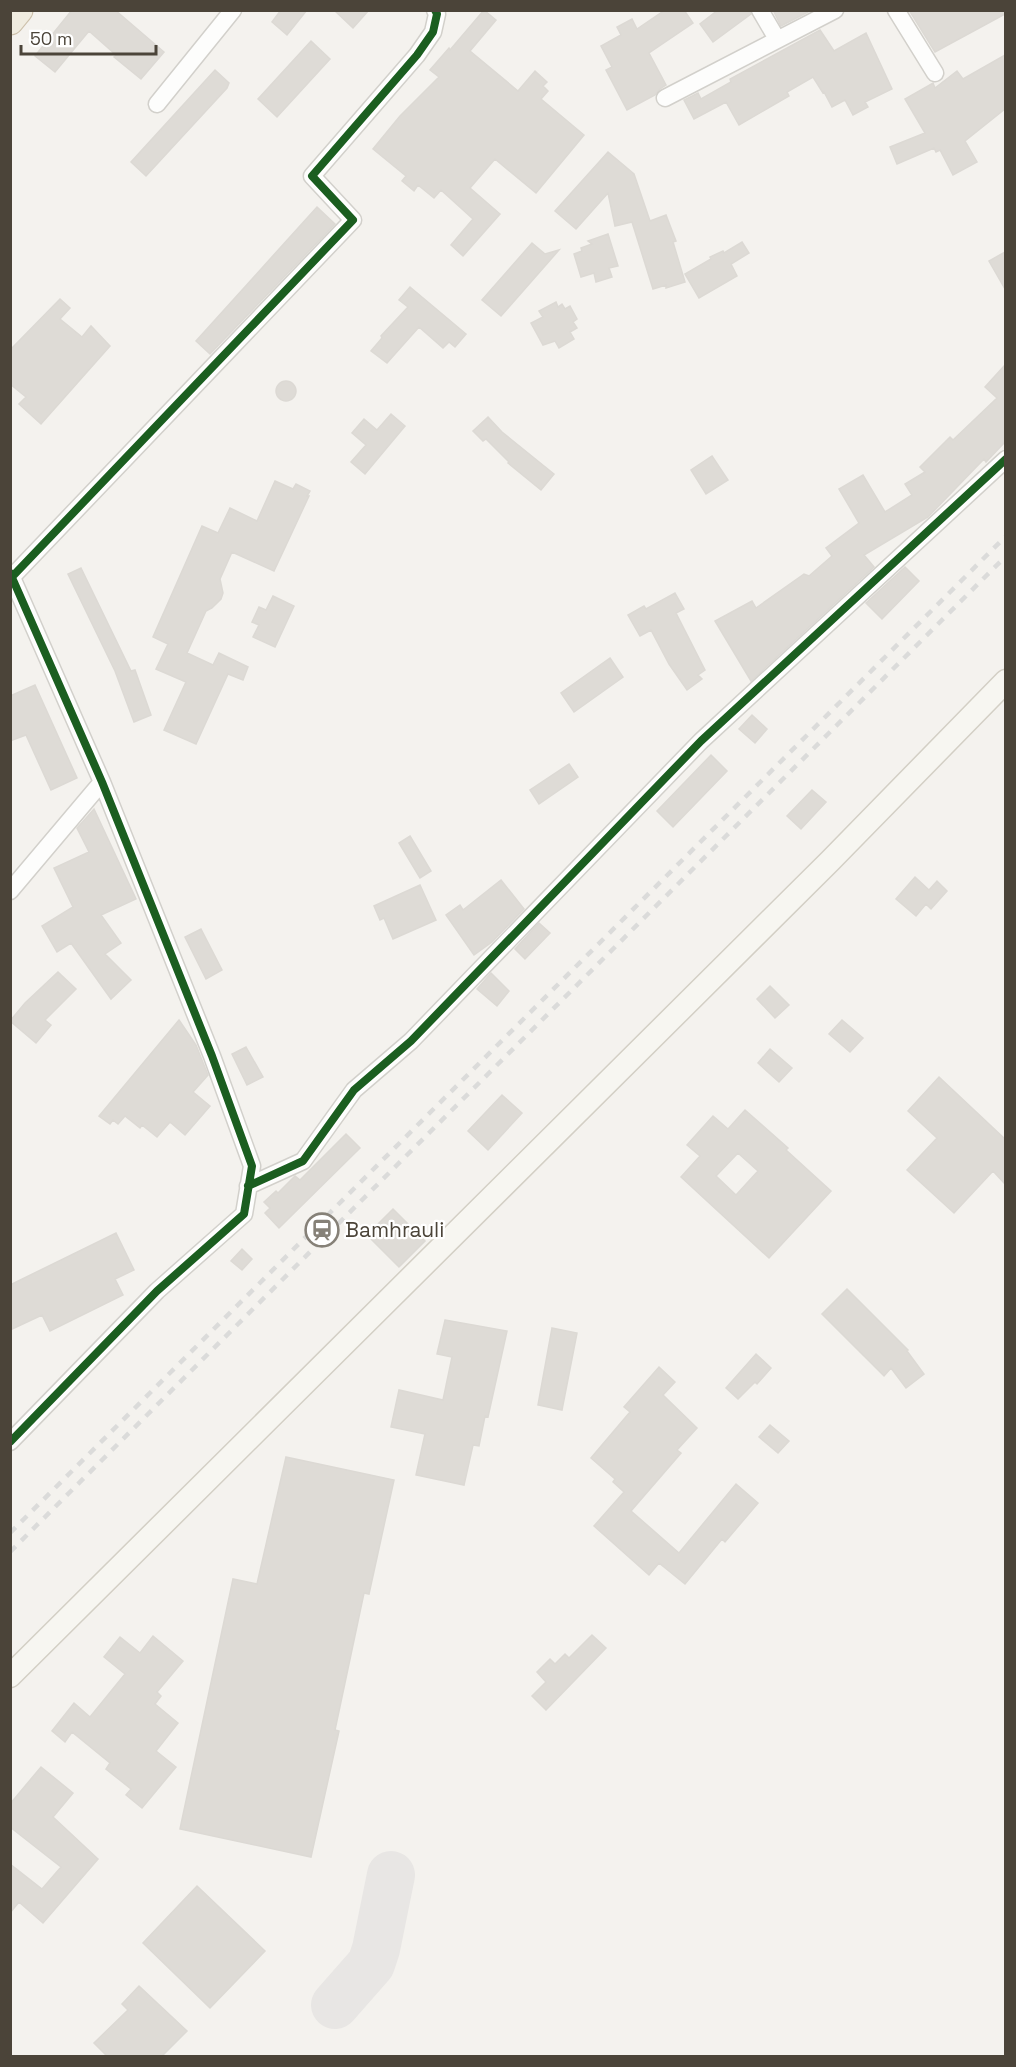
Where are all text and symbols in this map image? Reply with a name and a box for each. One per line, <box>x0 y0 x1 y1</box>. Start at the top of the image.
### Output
scale bar <box>21 18 156 56</box>
text: 50 m <box>30 27 72 50</box>
station icon: Bamhrauli <box>304 1212 340 1248</box>
place label: Bamhrauli <box>345 1216 444 1243</box>

